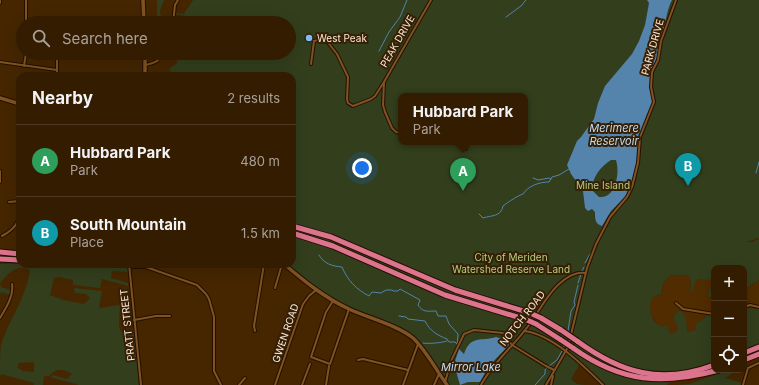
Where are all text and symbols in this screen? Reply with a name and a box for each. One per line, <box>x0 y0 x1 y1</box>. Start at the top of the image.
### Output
street label: PEAK DRIVE <box>377 13 417 69</box>
search box <box>16 16 296 60</box>
street label: PARK DRIVE <box>638 18 666 76</box>
icon: search <box>30 27 52 49</box>
text: Search here <box>62 29 148 48</box>
place label: West Peak <box>317 32 367 44</box>
marker: West Peak <box>304 33 314 43</box>
text: Nearby <box>32 88 93 108</box>
text: 2 results <box>227 90 280 106</box>
popup <box>398 93 528 145</box>
text: Hubbard Park <box>413 102 513 121</box>
text: Park <box>413 121 441 137</box>
water label: Merimere Reservoir <box>589 121 639 148</box>
text: Hubbard Park <box>70 143 170 162</box>
text: A <box>40 153 50 169</box>
text: 480 m <box>240 153 280 169</box>
pin: B <box>675 153 701 186</box>
your location <box>352 158 372 178</box>
pin: A <box>450 158 476 191</box>
text: Park <box>70 162 98 178</box>
park label: Mine Island <box>576 179 630 191</box>
text: South Mountain <box>70 215 186 234</box>
text: B <box>41 225 49 241</box>
text: 1.5 km <box>241 225 280 241</box>
text: Place <box>70 234 104 250</box>
park label: City of Meriden Watershed Reserve Land <box>452 251 570 275</box>
map controls <box>711 265 747 373</box>
button: + <box>711 265 747 301</box>
street label: PRATT STREET <box>117 288 137 362</box>
street label: NOTCH ROAD <box>497 288 547 348</box>
button: − <box>711 301 747 337</box>
street label: GWEN ROAD <box>269 302 301 364</box>
button: locate <box>711 337 747 373</box>
water label: Mirror Lake <box>441 360 501 374</box>

